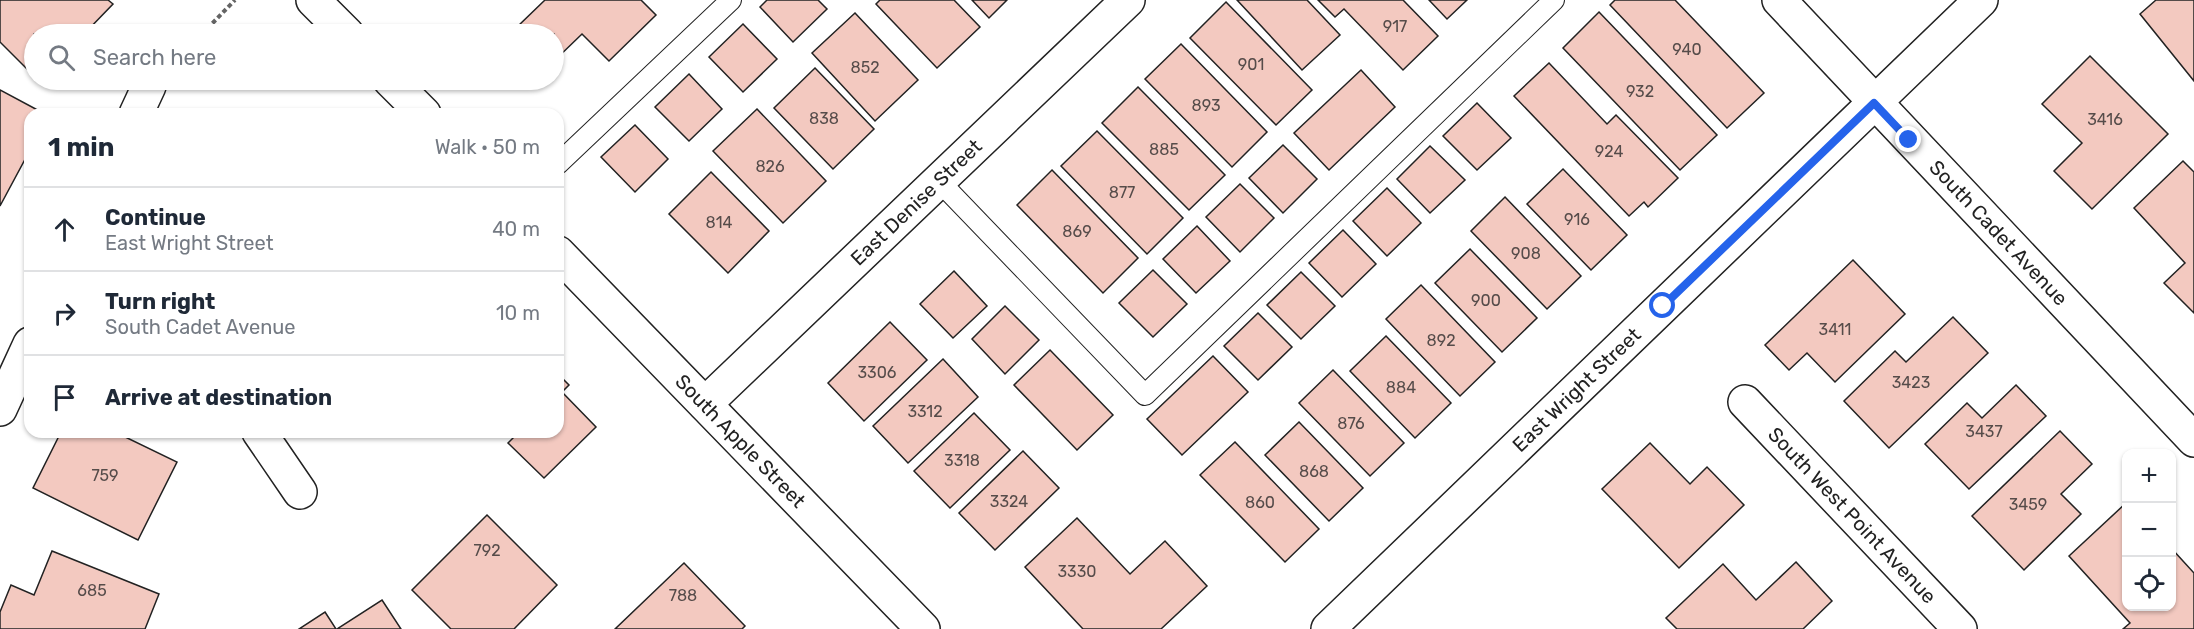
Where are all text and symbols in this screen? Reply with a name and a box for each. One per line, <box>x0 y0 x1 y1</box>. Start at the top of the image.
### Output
house number: 917 <box>1383 17 1407 36</box>
search box <box>24 24 564 90</box>
house number: 940 <box>1672 40 1702 59</box>
icon: search <box>45 41 78 74</box>
text: Search here <box>93 44 216 71</box>
house number: 901 <box>1238 55 1264 74</box>
house number: 852 <box>850 58 880 77</box>
house number: 932 <box>1626 82 1654 101</box>
house number: 893 <box>1191 96 1221 115</box>
house number: 838 <box>809 109 839 128</box>
house number: 3416 <box>2087 110 2123 129</box>
route end <box>1895 126 1921 152</box>
text: 1 min <box>48 132 114 163</box>
street label: East Denise Street <box>846 134 987 270</box>
text: Walk · 50 m <box>435 135 540 159</box>
house number: 885 <box>1149 140 1179 159</box>
house number: 924 <box>1595 142 1623 161</box>
street label: South Cadet Avenue <box>1924 155 2073 310</box>
house number: 826 <box>755 157 785 176</box>
house number: 877 <box>1109 183 1135 202</box>
text: Continue <box>105 204 206 231</box>
house number: 916 <box>1564 210 1590 229</box>
icon: ahead <box>48 213 81 246</box>
house number: 814 <box>706 213 733 232</box>
text: 40 m <box>492 217 540 241</box>
house number: 869 <box>1062 222 1092 241</box>
text: East Wright Street <box>105 231 273 255</box>
house number: 908 <box>1511 244 1541 263</box>
text: Turn right <box>105 288 215 315</box>
house number: 900 <box>1471 291 1501 310</box>
route start <box>1649 292 1675 318</box>
icon: right <box>48 297 81 330</box>
text: 10 m <box>496 301 540 325</box>
text: South Cadet Avenue <box>105 315 296 339</box>
house number: 3411 <box>1819 320 1851 339</box>
street label: East Wright Street <box>1507 322 1646 457</box>
house number: 892 <box>1426 331 1456 350</box>
house number: 3306 <box>857 363 897 382</box>
street label: South Apple Street <box>670 369 811 513</box>
house number: 3423 <box>1892 373 1930 392</box>
house number: 884 <box>1386 378 1416 397</box>
icon: arrive <box>48 381 81 414</box>
text: Arrive at destination <box>105 384 332 411</box>
house number: 3312 <box>907 402 943 421</box>
house number: 876 <box>1337 414 1365 433</box>
street label: South West Point Avenue <box>1763 422 1941 608</box>
house number: 3437 <box>1965 422 2003 441</box>
map controls <box>2122 449 2176 611</box>
button: + <box>2122 449 2176 503</box>
house number: 3318 <box>944 451 980 470</box>
house number: 868 <box>1299 462 1329 481</box>
house number: 759 <box>91 466 119 485</box>
house number: 3324 <box>990 492 1028 511</box>
house number: 860 <box>1245 493 1275 512</box>
house number: 3459 <box>2009 495 2047 514</box>
button: − <box>2122 503 2176 557</box>
house number: 792 <box>473 541 501 560</box>
button: locate <box>2122 557 2176 611</box>
house number: 3330 <box>1057 562 1097 581</box>
house number: 685 <box>77 581 107 600</box>
house number: 788 <box>669 586 697 605</box>

